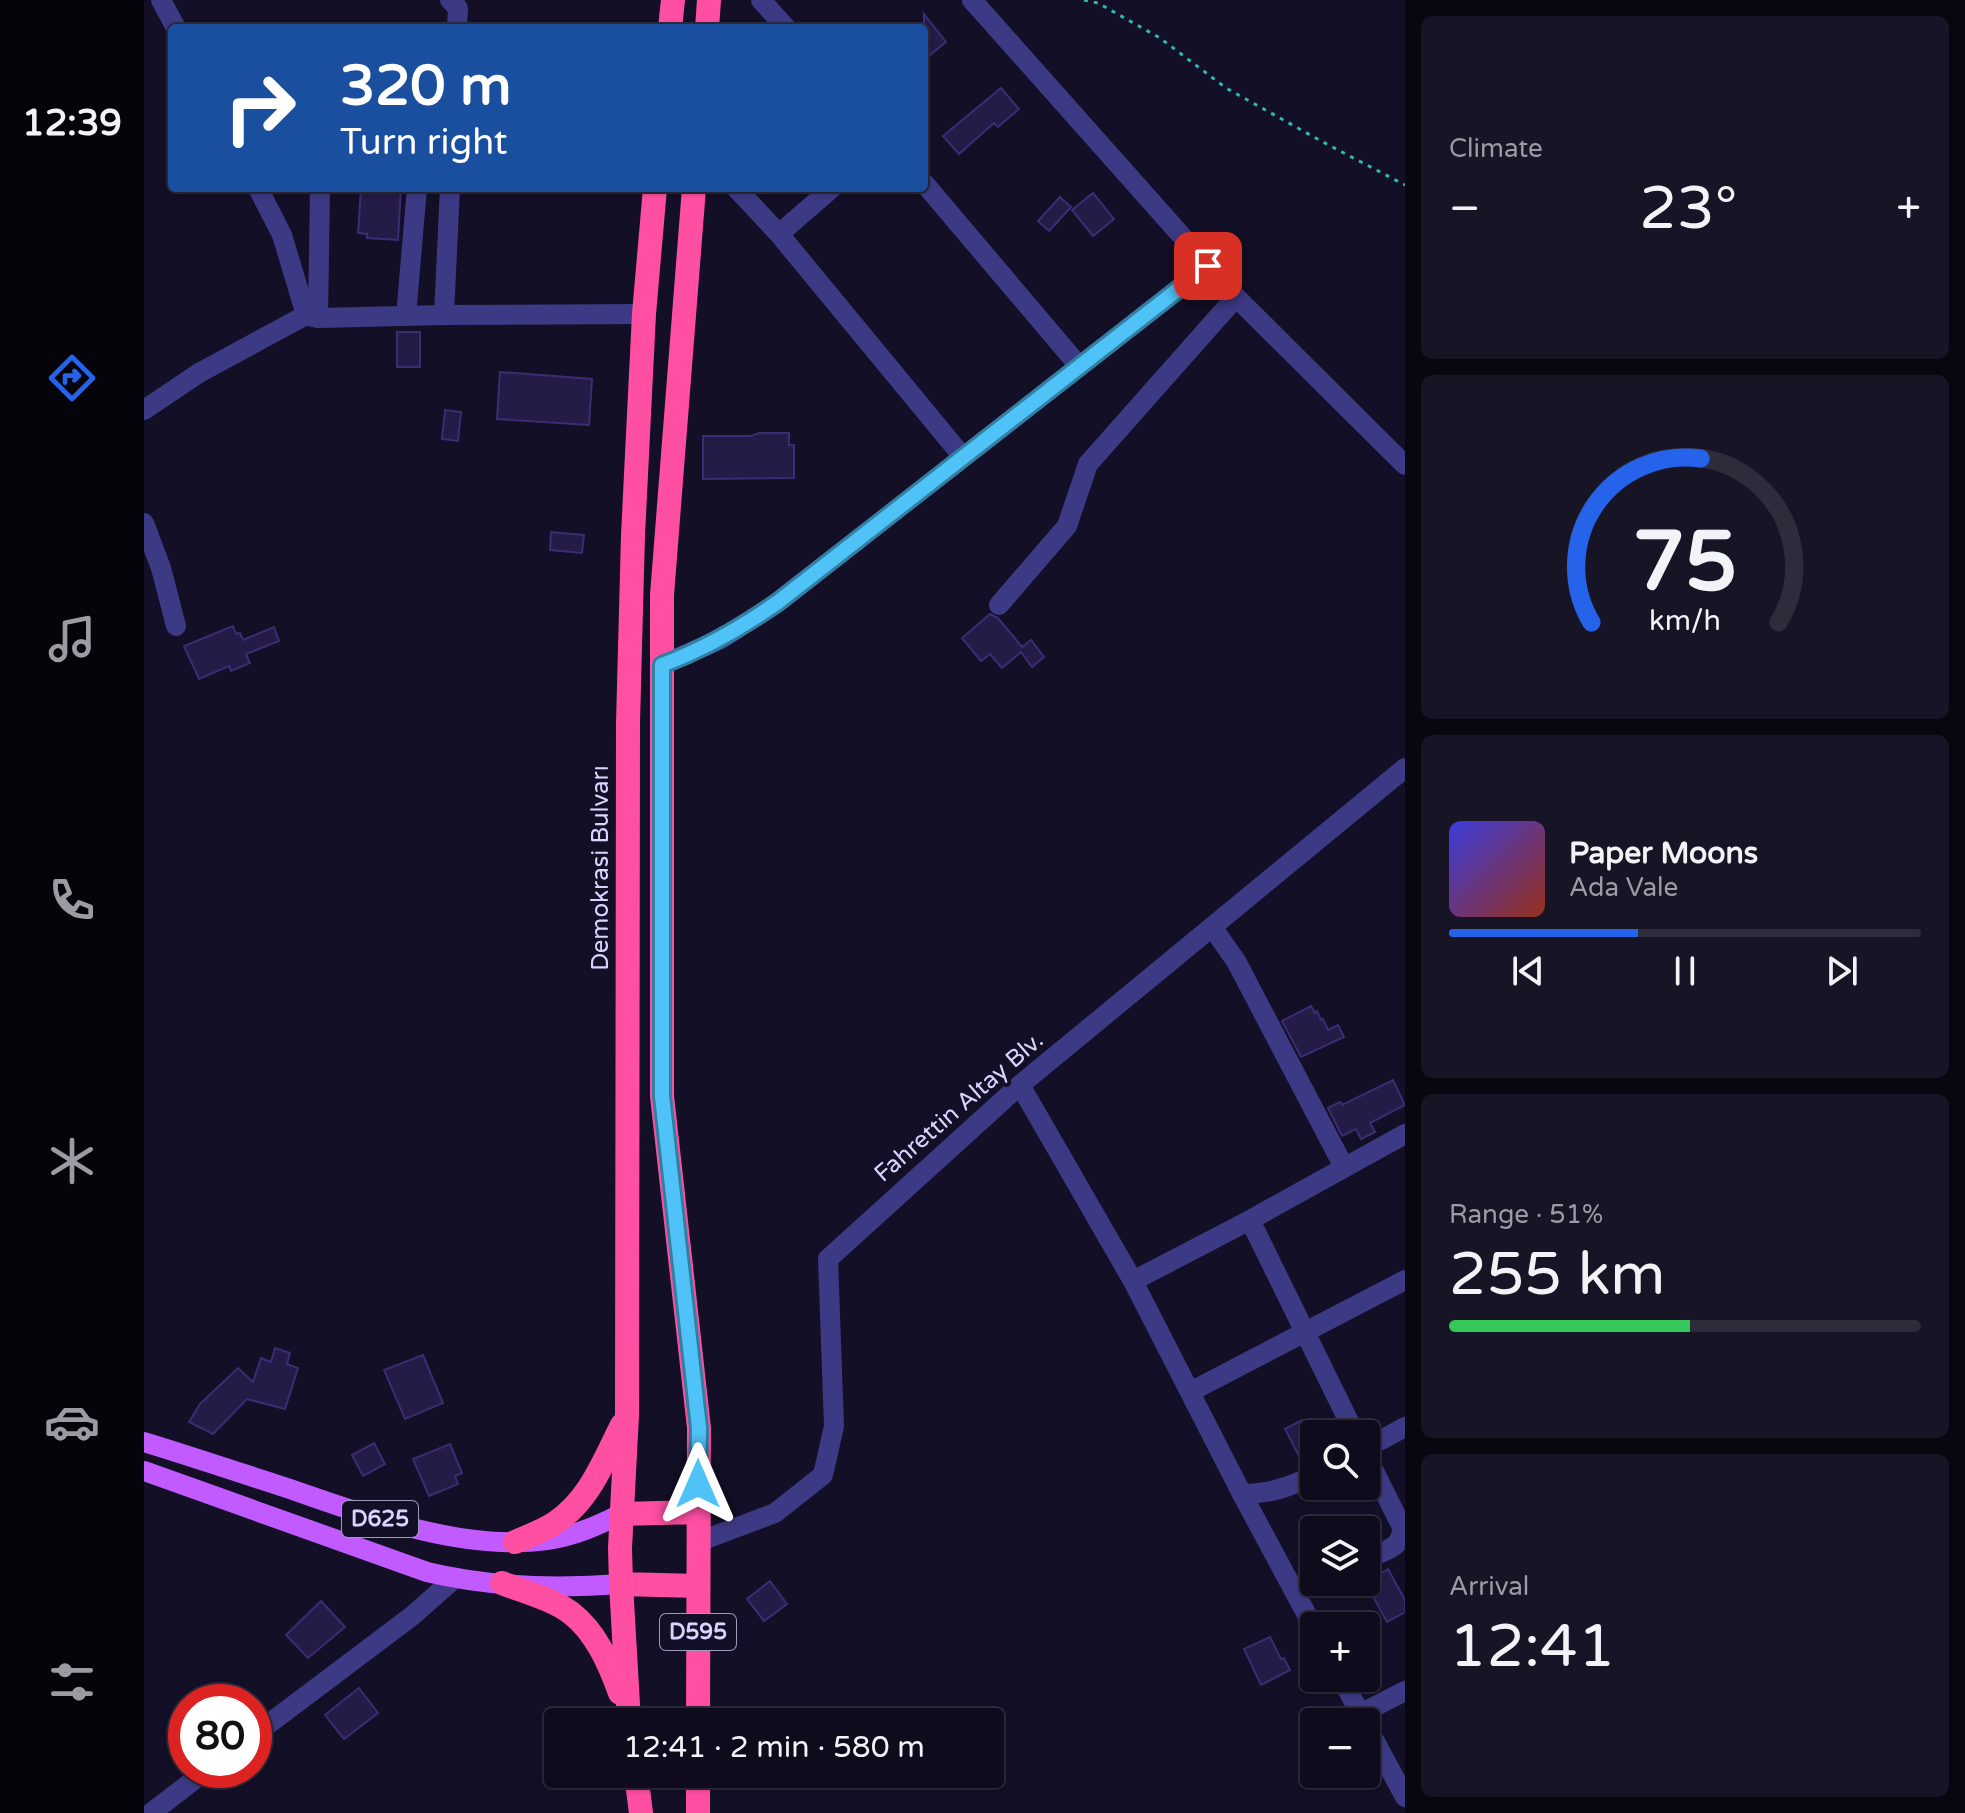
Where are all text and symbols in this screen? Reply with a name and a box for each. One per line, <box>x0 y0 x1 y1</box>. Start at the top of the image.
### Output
text: 320 m <box>340 53 511 120</box>
icon: right <box>208 56 312 160</box>
text: 12:39 <box>22 102 122 145</box>
text: Turn right <box>340 121 507 164</box>
text: Climate <box>1449 133 1543 164</box>
text: 23° <box>1639 173 1737 245</box>
text: − <box>1449 183 1480 236</box>
text: + <box>1896 183 1921 236</box>
pin <box>1174 232 1242 300</box>
icon: arrive <box>1186 244 1230 288</box>
icon: directions <box>44 350 100 406</box>
text: 75 <box>1633 513 1737 613</box>
text: km/h <box>1649 604 1721 638</box>
icon: music <box>44 611 100 667</box>
street label: Demokrasi Bulvarı <box>586 765 615 971</box>
text: Paper Moons <box>1569 835 1758 872</box>
icon: phone <box>44 872 100 928</box>
text: Ada Vale <box>1569 872 1678 903</box>
icon: previous <box>1506 949 1550 993</box>
icon: pause <box>1663 949 1707 993</box>
icon: next <box>1820 949 1864 993</box>
street label: Fahrettin Altay Blv. <box>869 1026 1049 1188</box>
icon: climate <box>44 1133 100 1189</box>
text: Range · 51% <box>1449 1199 1603 1230</box>
text: 255 km <box>1449 1239 1665 1311</box>
icon: car <box>44 1394 100 1450</box>
map controls <box>1300 1420 1380 1788</box>
button: search <box>1300 1420 1380 1500</box>
position arrow <box>656 1442 740 1526</box>
road number: D625 <box>342 1501 418 1537</box>
button: layers <box>1300 1516 1380 1596</box>
text: Arrival <box>1449 1571 1529 1602</box>
text: 12:41 <box>1449 1611 1615 1683</box>
button: + <box>1300 1612 1380 1692</box>
road number: D595 <box>660 1614 736 1650</box>
icon: filters <box>44 1654 100 1710</box>
speed limit sign: 80 <box>168 1684 272 1788</box>
button: − <box>1300 1708 1380 1788</box>
text: 12:41 · 2 min · 580 m <box>623 1729 925 1766</box>

